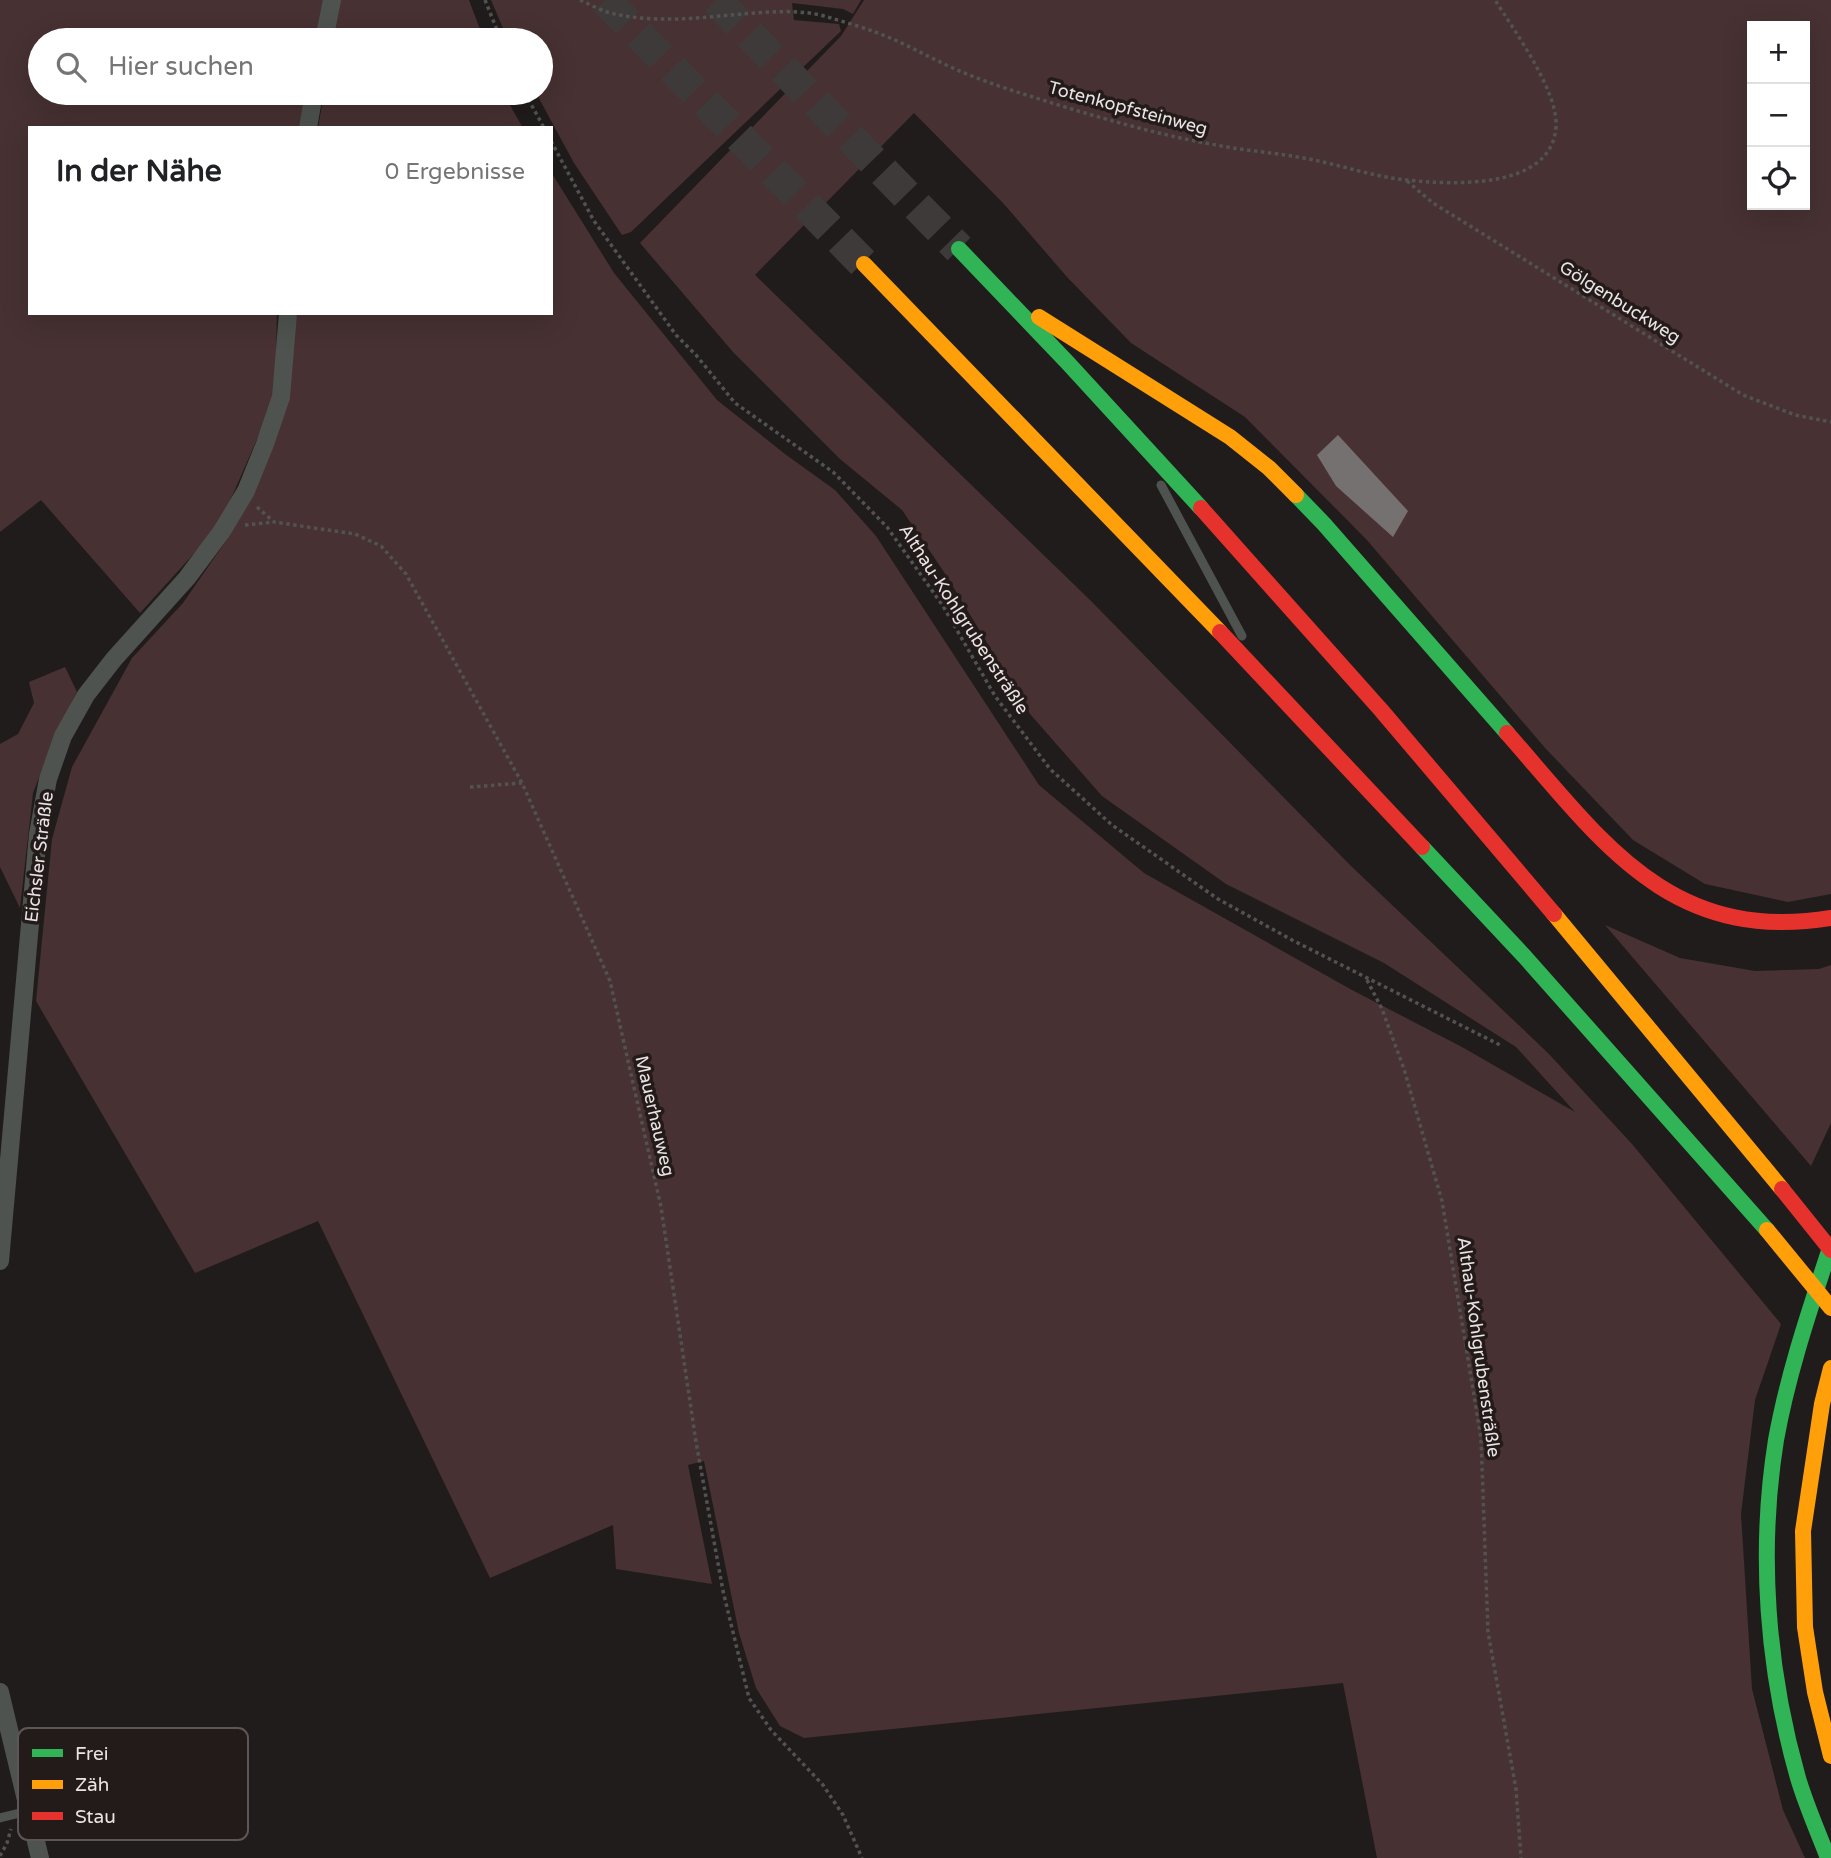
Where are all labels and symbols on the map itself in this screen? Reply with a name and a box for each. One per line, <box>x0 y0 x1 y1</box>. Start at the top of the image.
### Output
street label: Totenkopfsteinweg <box>1046 76 1210 140</box>
street label: Gölgenbuckweg <box>1555 256 1685 348</box>
street label: Althau-Kohlgrubensträßle <box>894 520 1034 718</box>
street label: Eichsler Sträßle <box>20 790 58 924</box>
street label: Mauerhauweg <box>630 1054 680 1178</box>
street label: Althau-Kohlgrubensträßle <box>1453 1235 1505 1459</box>
legend <box>18 1728 248 1840</box>
text: Frei <box>75 1743 109 1765</box>
text: Zäh <box>75 1774 109 1796</box>
text: Stau <box>75 1806 116 1828</box>

